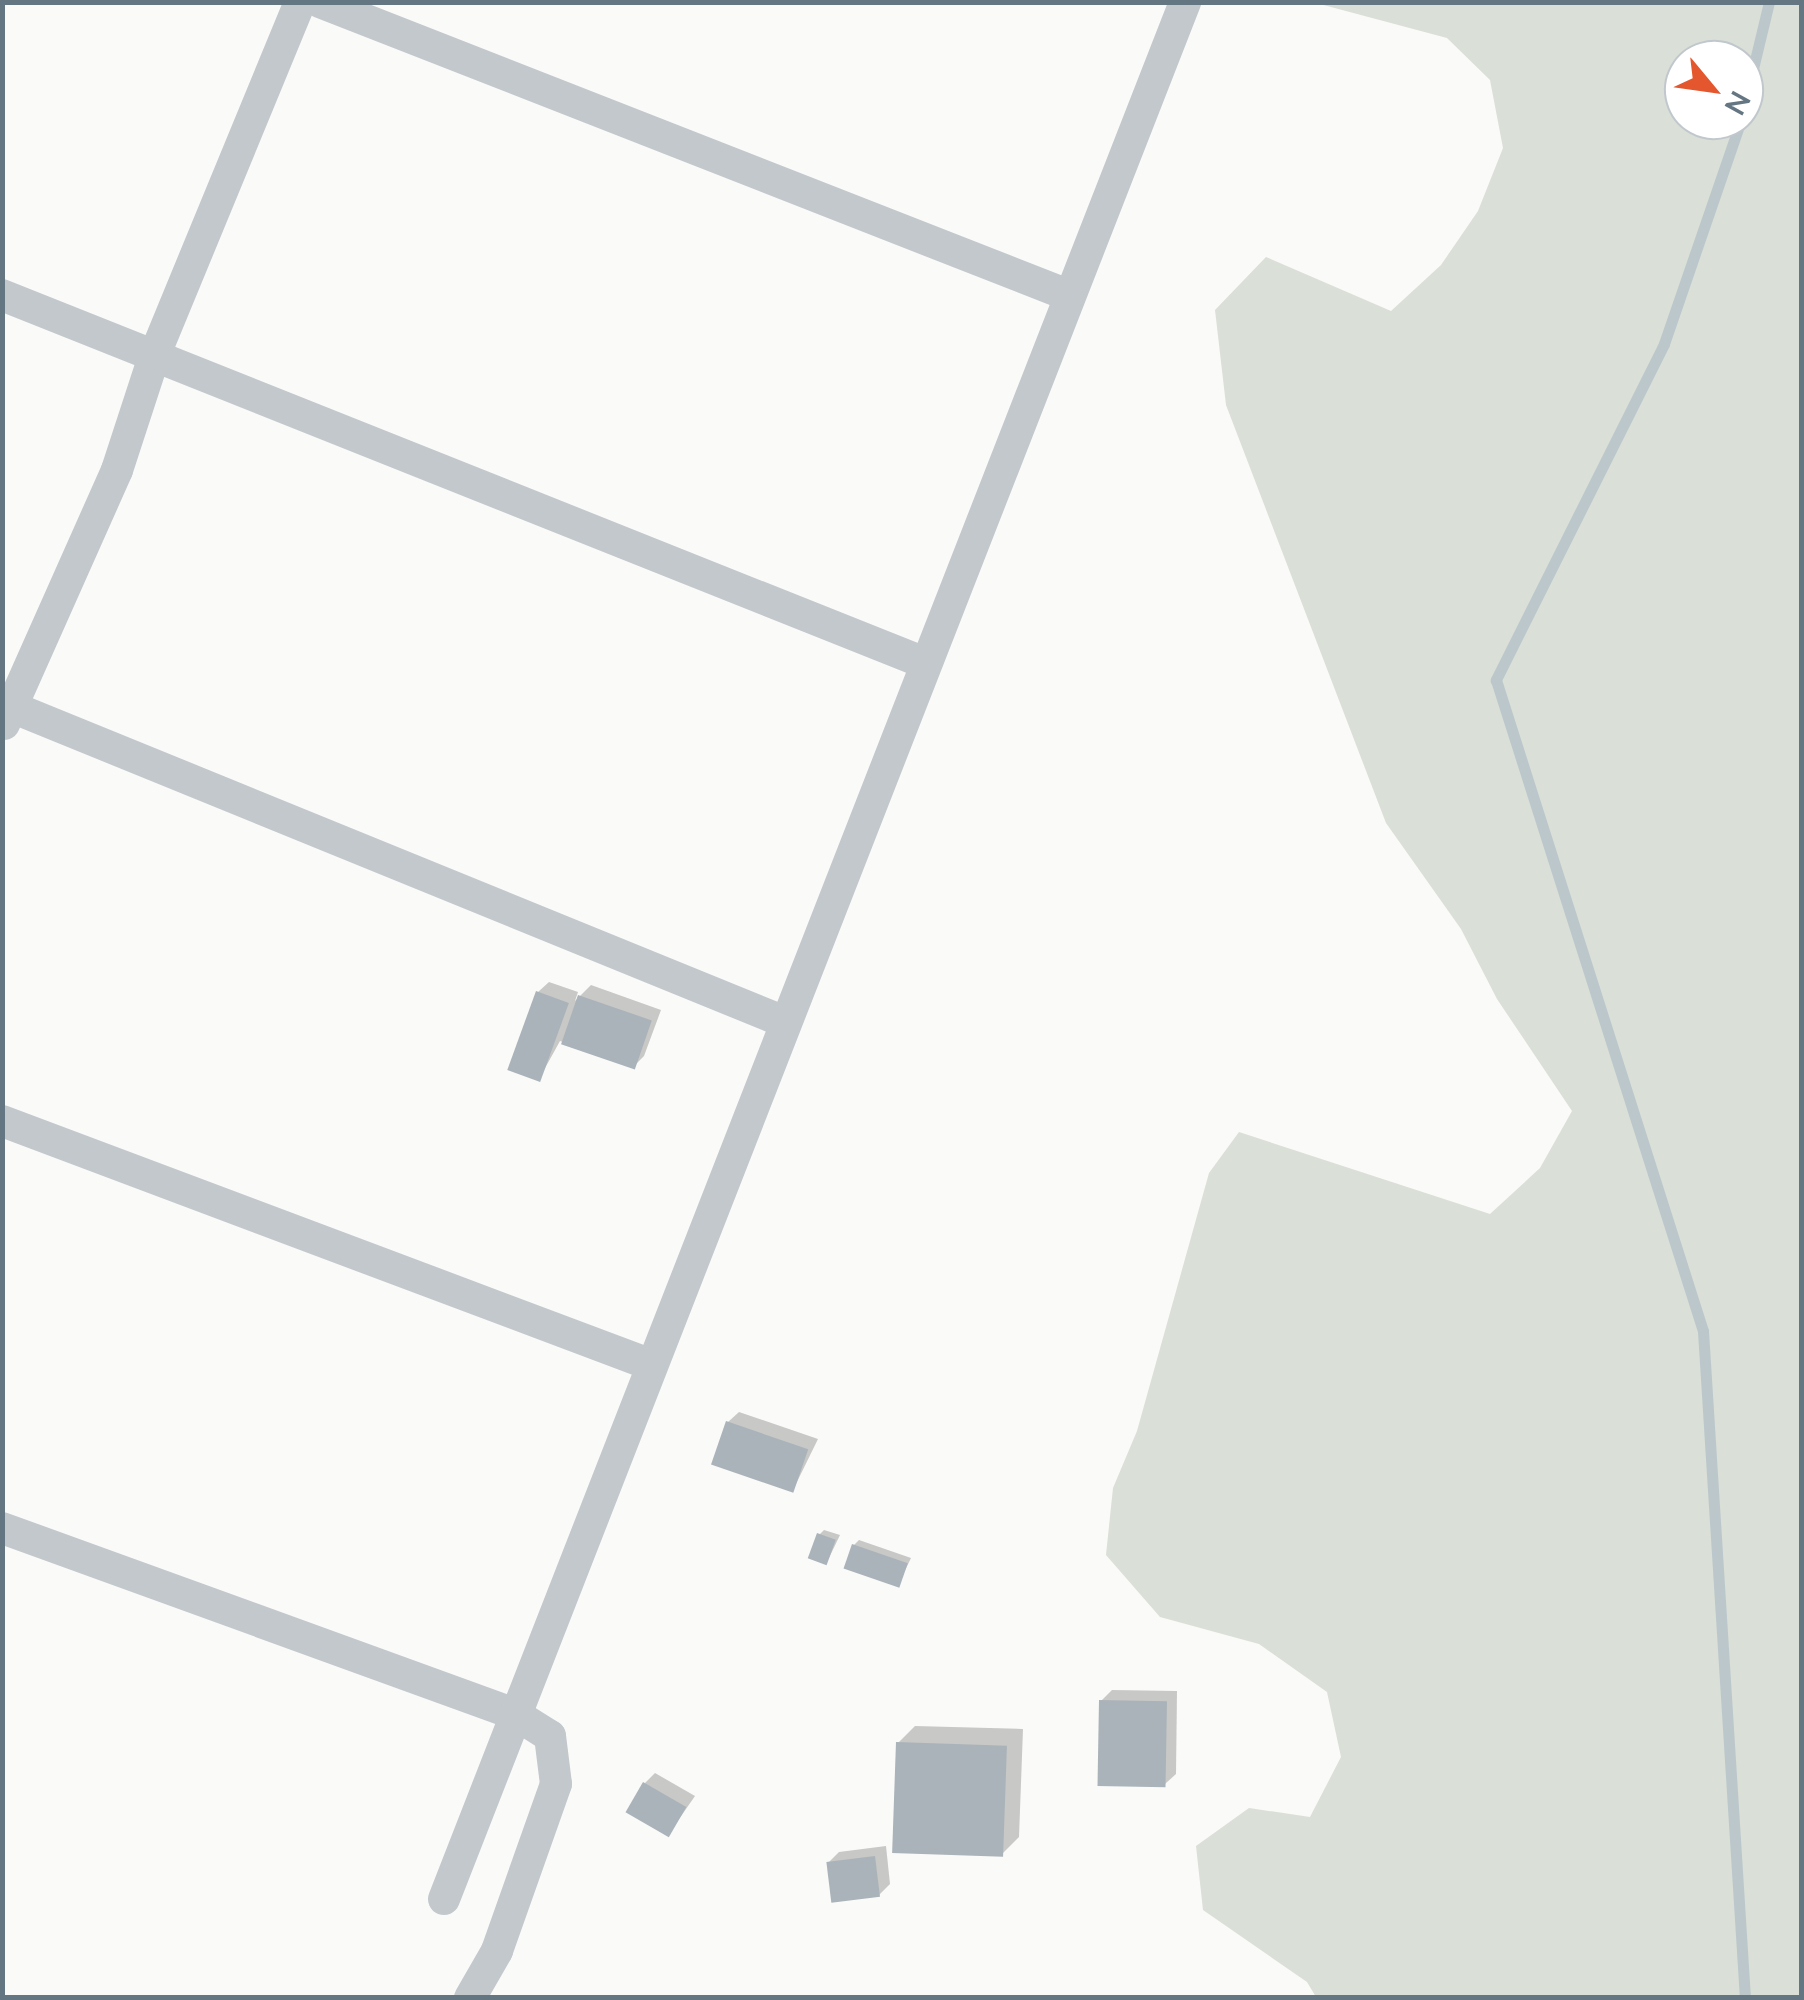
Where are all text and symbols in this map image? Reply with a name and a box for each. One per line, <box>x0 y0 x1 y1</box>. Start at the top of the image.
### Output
north arrow <box>1664 40 1764 140</box>
text: N <box>1718 86 1759 121</box>

